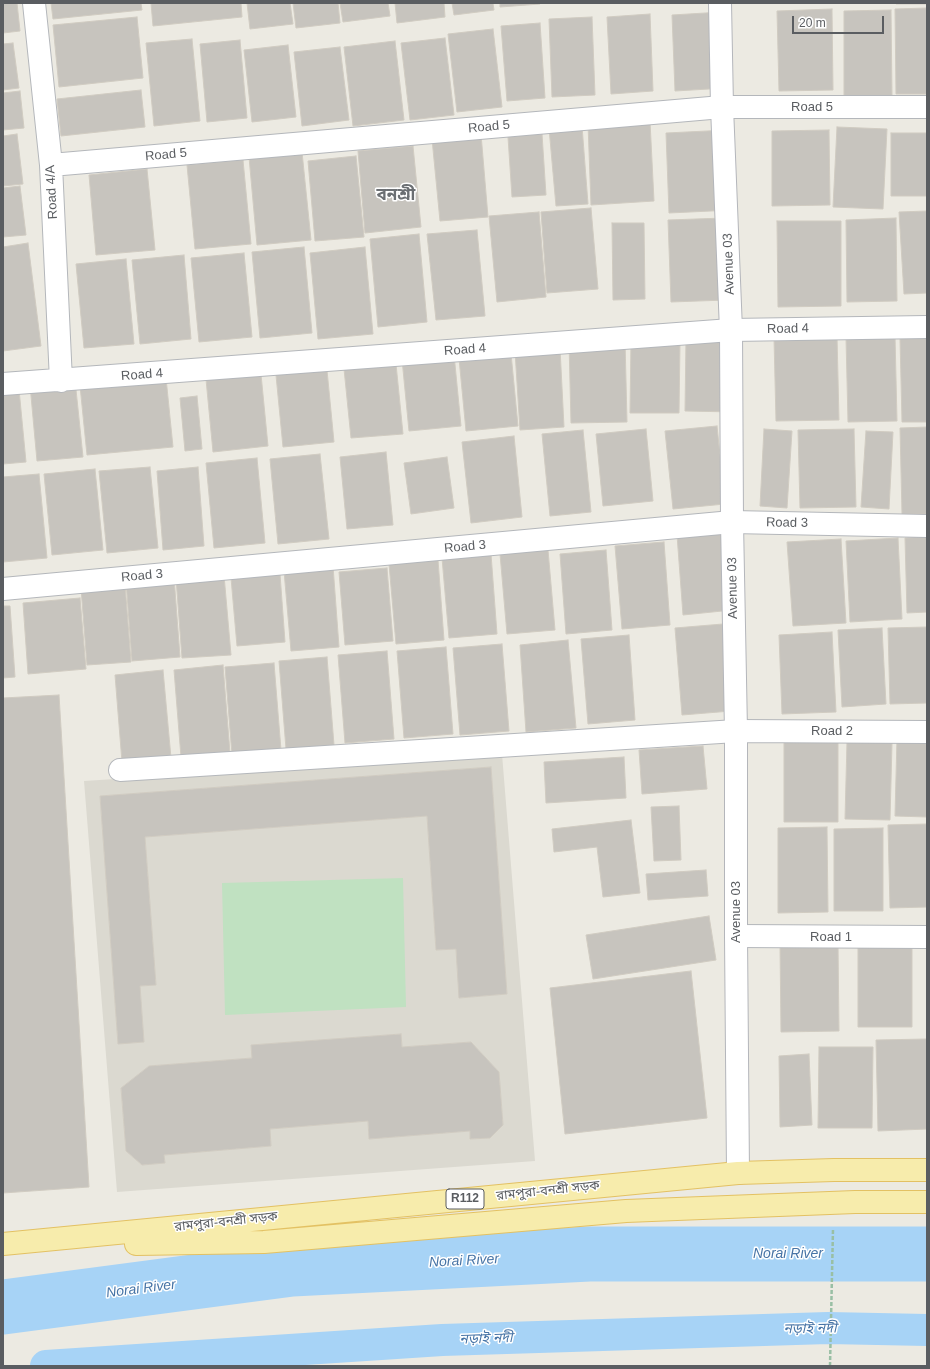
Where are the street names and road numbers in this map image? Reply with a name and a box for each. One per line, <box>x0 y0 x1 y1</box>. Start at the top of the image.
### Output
street label: Road 5 <box>791 99 833 115</box>
street label: Road 5 <box>467 117 511 137</box>
street label: Road 5 <box>144 145 188 165</box>
street label: Road 4/A <box>43 165 61 219</box>
street label: Avenue 03 <box>720 233 738 295</box>
street label: Road 4 <box>767 321 809 337</box>
street label: Road 4 <box>444 341 486 359</box>
street label: Road 4 <box>121 366 163 384</box>
street label: Road 3 <box>766 515 808 531</box>
street label: Road 3 <box>443 537 487 557</box>
street label: Avenue 03 <box>725 557 741 619</box>
street label: Road 3 <box>120 566 164 586</box>
street label: Road 2 <box>811 723 853 739</box>
street label: Avenue 03 <box>728 881 744 943</box>
street label: Road 1 <box>810 929 852 945</box>
street label: রামপুরা-বনশ্রী সড়ক <box>496 1178 600 1204</box>
road number: R112 <box>446 1189 484 1209</box>
street label: রামপুরা-বনশ্রী সড়ক <box>174 1209 278 1235</box>

